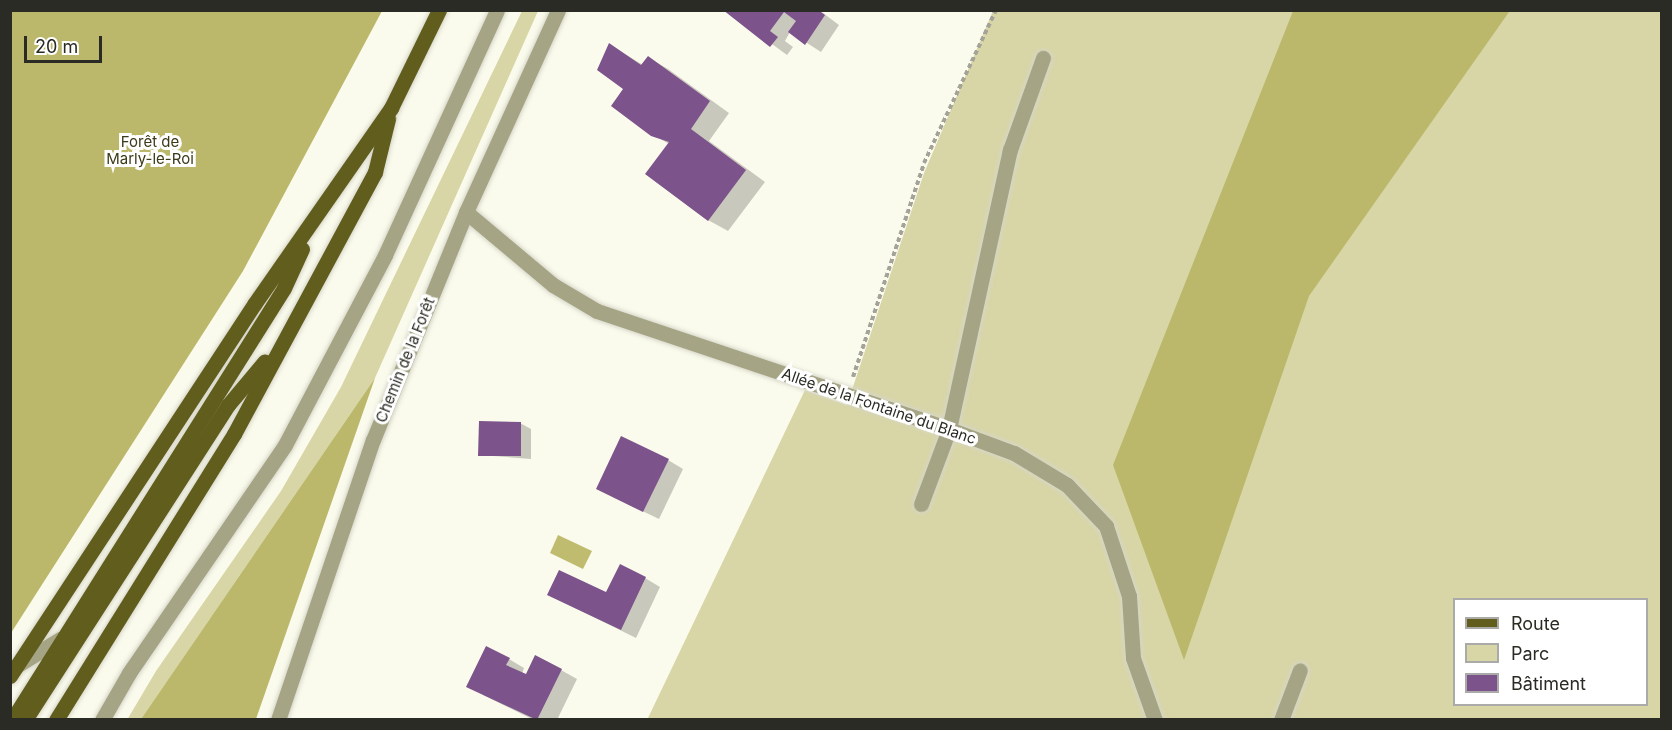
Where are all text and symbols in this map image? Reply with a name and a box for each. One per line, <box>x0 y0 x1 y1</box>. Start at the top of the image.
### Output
scale bar <box>27 24 105 62</box>
text: 20 m <box>35 36 78 57</box>
park label: Forêt de Marly-le-Roi <box>106 132 194 167</box>
street label: Chemin de la Forêt <box>372 295 438 425</box>
street label: Allée de la Fontaine du Blanc <box>779 364 979 448</box>
legend <box>1453 598 1648 706</box>
text: Route <box>1511 613 1560 634</box>
text: Parc <box>1511 643 1549 664</box>
text: Bâtiment <box>1511 673 1586 694</box>

